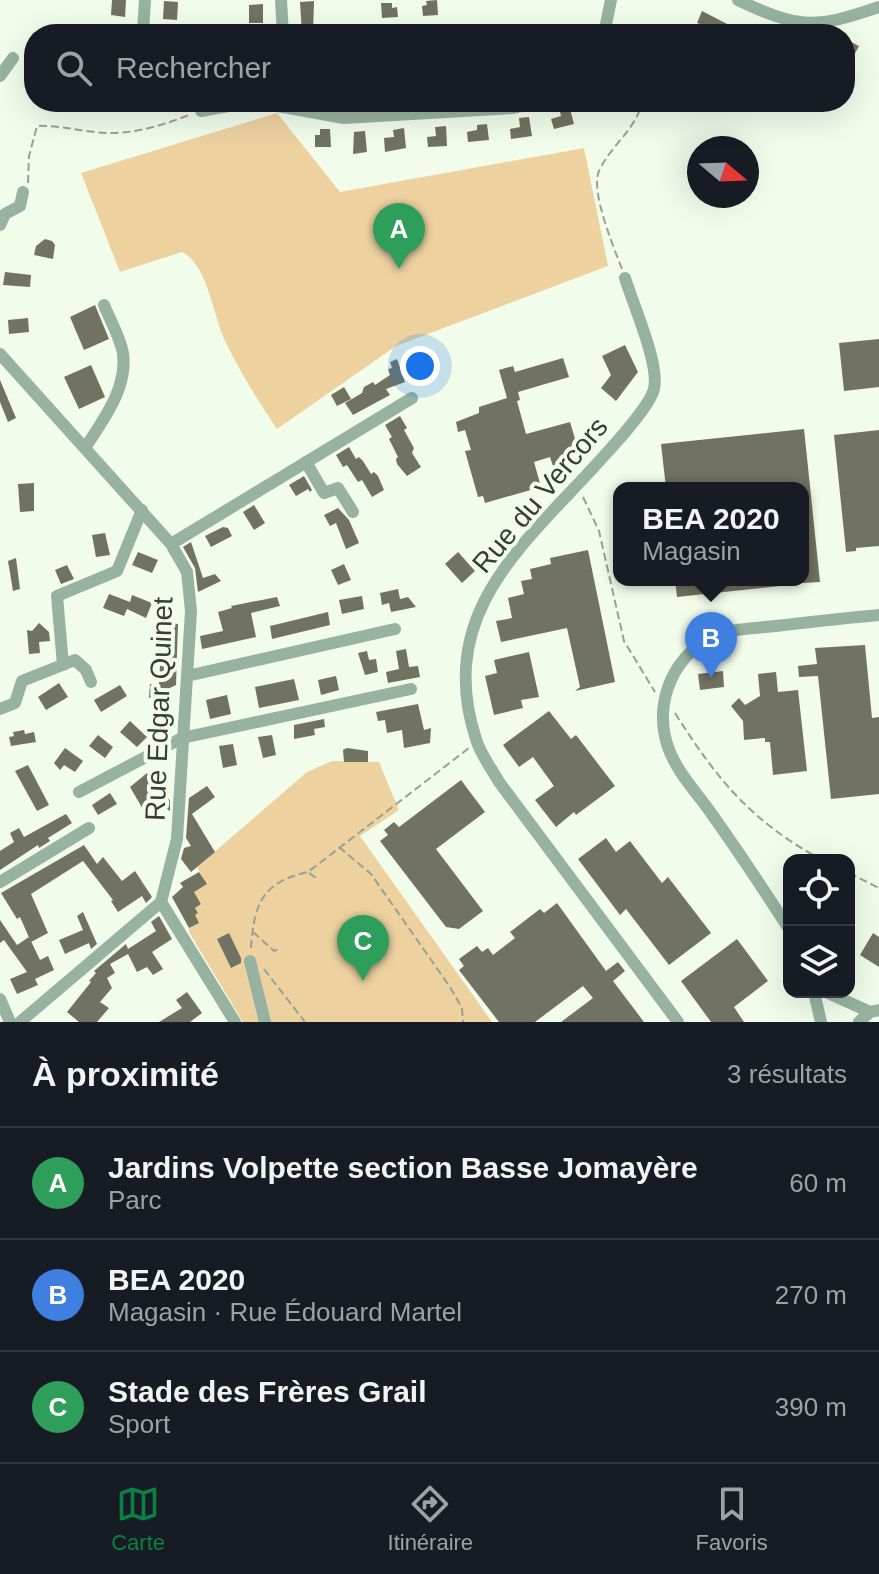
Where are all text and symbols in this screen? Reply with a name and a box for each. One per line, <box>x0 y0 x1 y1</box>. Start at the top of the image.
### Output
search box <box>24 24 855 112</box>
icon: search <box>52 46 96 90</box>
text: Rechercher <box>116 51 271 84</box>
north arrow <box>687 136 759 208</box>
pin: A <box>373 203 425 269</box>
your location <box>400 346 440 386</box>
street label: Rue du Vercors <box>466 411 614 579</box>
popup <box>613 482 809 586</box>
text: BEA 2020 <box>642 502 780 535</box>
text: Magasin <box>642 536 741 566</box>
street label: Rue Edgar Quinet <box>140 596 178 822</box>
pin: B <box>685 612 737 678</box>
map controls <box>783 854 855 998</box>
button: locate <box>783 854 855 926</box>
pin: C <box>337 915 389 981</box>
button: layers <box>783 926 855 998</box>
text: À proximité <box>32 1055 219 1093</box>
text: 3 résultats <box>727 1059 847 1089</box>
text: Jardins Volpette section Basse Jomayère <box>108 1151 698 1184</box>
text: A <box>49 1168 67 1198</box>
text: 60 m <box>789 1168 847 1198</box>
text: Parc <box>108 1185 161 1215</box>
text: BEA 2020 <box>108 1263 245 1296</box>
text: B <box>49 1280 67 1310</box>
text: 270 m <box>775 1280 847 1310</box>
text: Magasin · Rue Édouard Martel <box>108 1297 462 1327</box>
text: Stade des Frères Grail <box>108 1375 427 1408</box>
text: C <box>49 1392 67 1422</box>
text: 390 m <box>775 1392 847 1422</box>
text: Sport <box>108 1409 170 1439</box>
tab: Carte <box>111 1482 165 1556</box>
tab: Itinéraire <box>388 1482 473 1556</box>
tab: Favoris <box>696 1482 768 1556</box>

